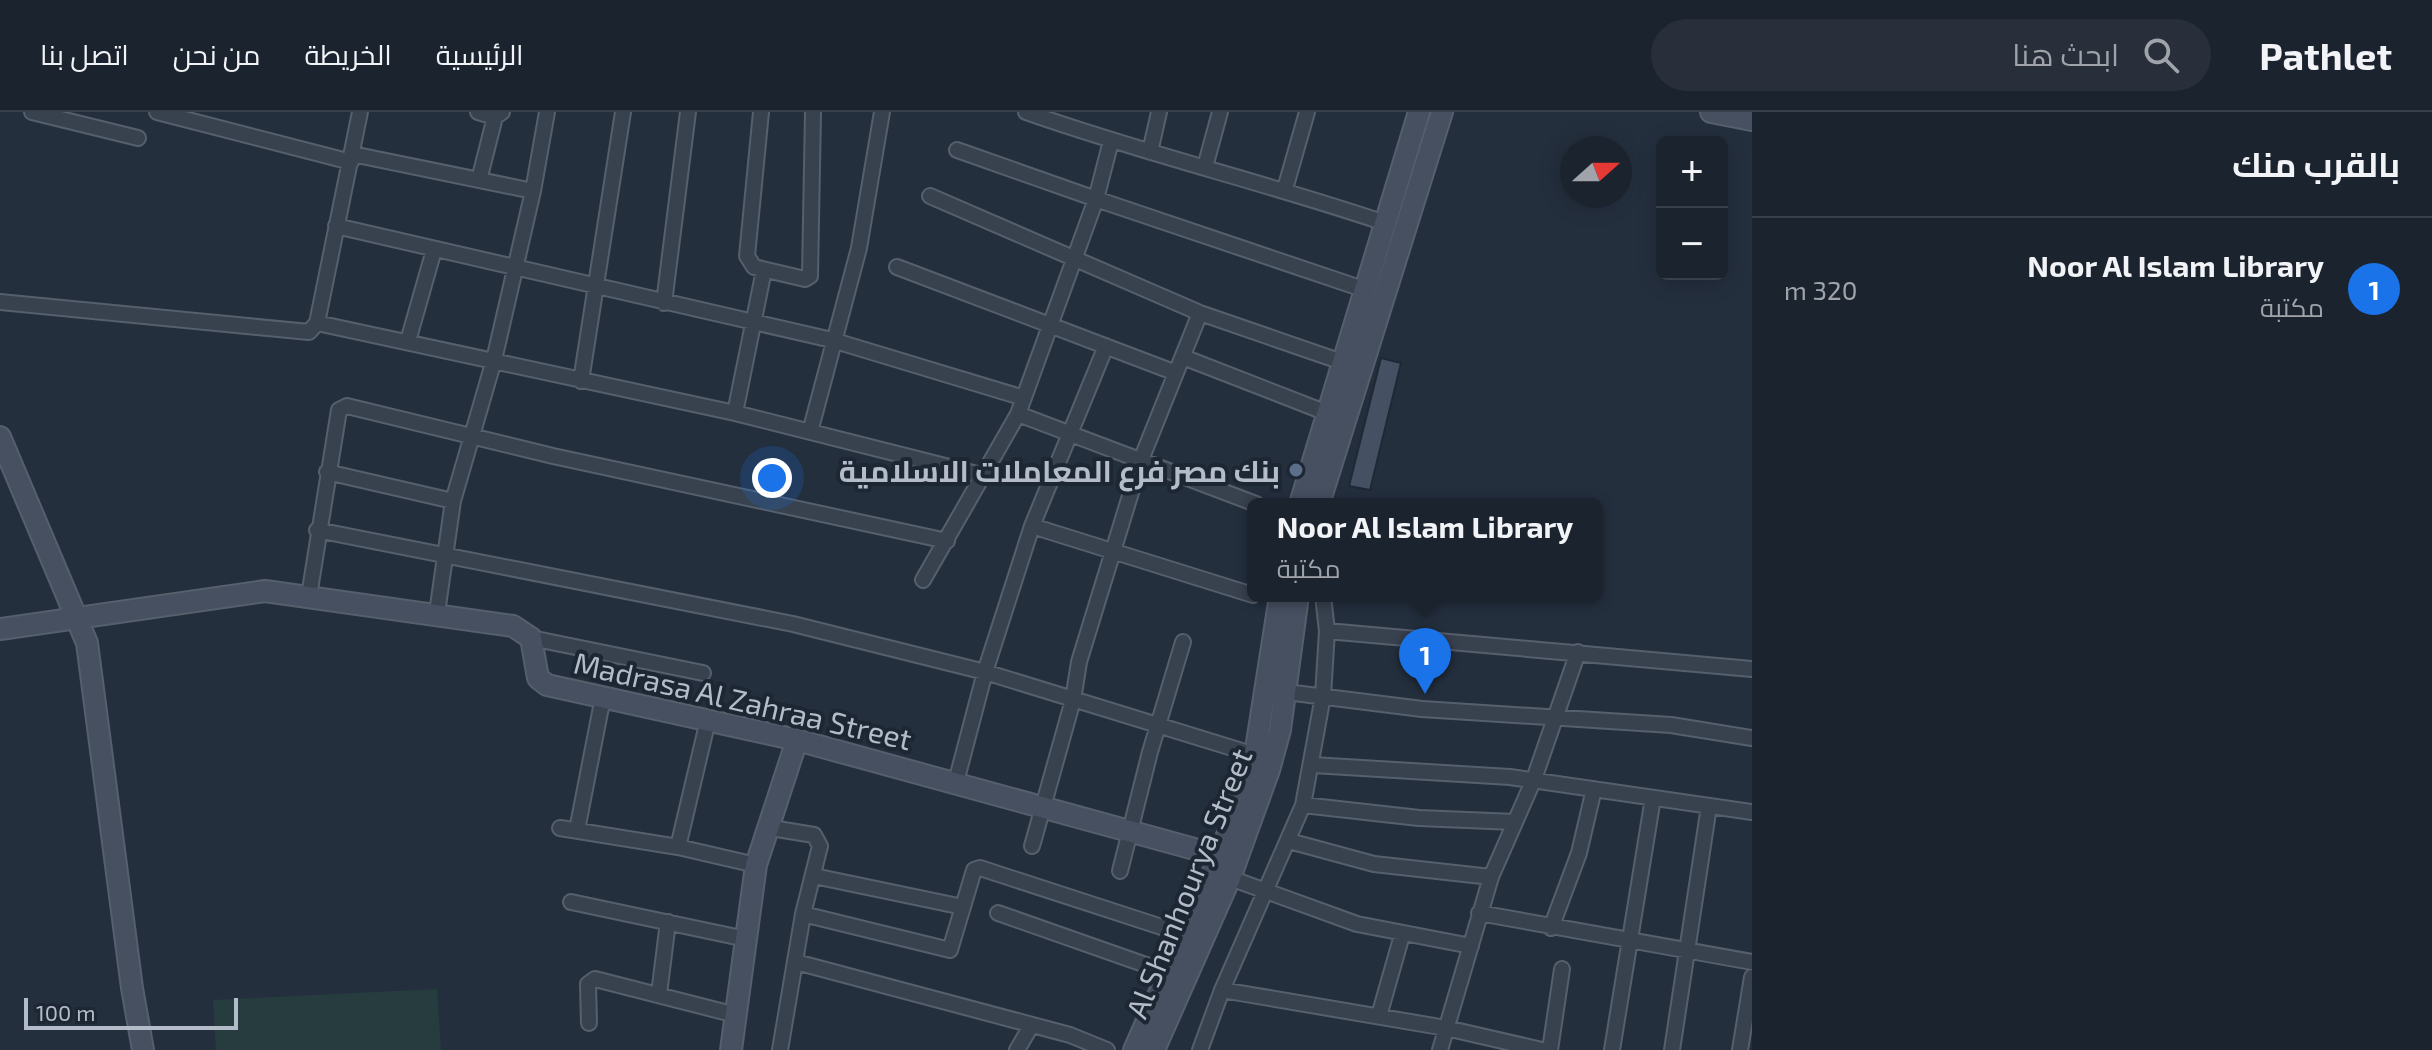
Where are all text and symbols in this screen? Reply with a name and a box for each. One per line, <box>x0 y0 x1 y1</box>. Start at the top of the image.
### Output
search box <box>1651 19 2211 91</box>
text: Pathlet <box>2259 32 2392 78</box>
icon: search <box>2139 33 2183 77</box>
text: ابحث هنا <box>2012 36 2119 72</box>
text: اتصل بنا <box>40 37 129 71</box>
text: من نحن <box>173 37 260 71</box>
text: الخريطة <box>304 37 392 71</box>
text: الرئيسية <box>436 37 524 71</box>
north arrow <box>1560 136 1632 208</box>
map controls <box>1656 136 1728 280</box>
button: + <box>1656 136 1728 208</box>
text: بالقرب منك <box>2232 143 2400 184</box>
button: − <box>1656 208 1728 280</box>
text: Noor Al Islam Library <box>2027 247 2324 283</box>
text: 320 m <box>1784 274 1857 305</box>
text: 1 <box>2368 274 2380 305</box>
text: مكتبة <box>2260 291 2324 322</box>
place label: بنك مصر فرع المعاملات الاسلامية <box>839 452 1280 492</box>
your location <box>752 458 792 498</box>
marker: بنك مصر فرع المعاملات الاسلامية <box>1287 461 1305 479</box>
popup <box>1247 498 1603 602</box>
text: Noor Al Islam Library <box>1277 508 1573 544</box>
text: مكتبة <box>1277 552 1341 583</box>
pin: 1 <box>1399 628 1451 694</box>
street label: Madrasa Al Zahraa Street <box>571 644 915 756</box>
street label: Al Shanhourya Street <box>1117 743 1259 1023</box>
scale bar <box>24 994 238 1030</box>
text: 100 m <box>36 999 95 1025</box>

